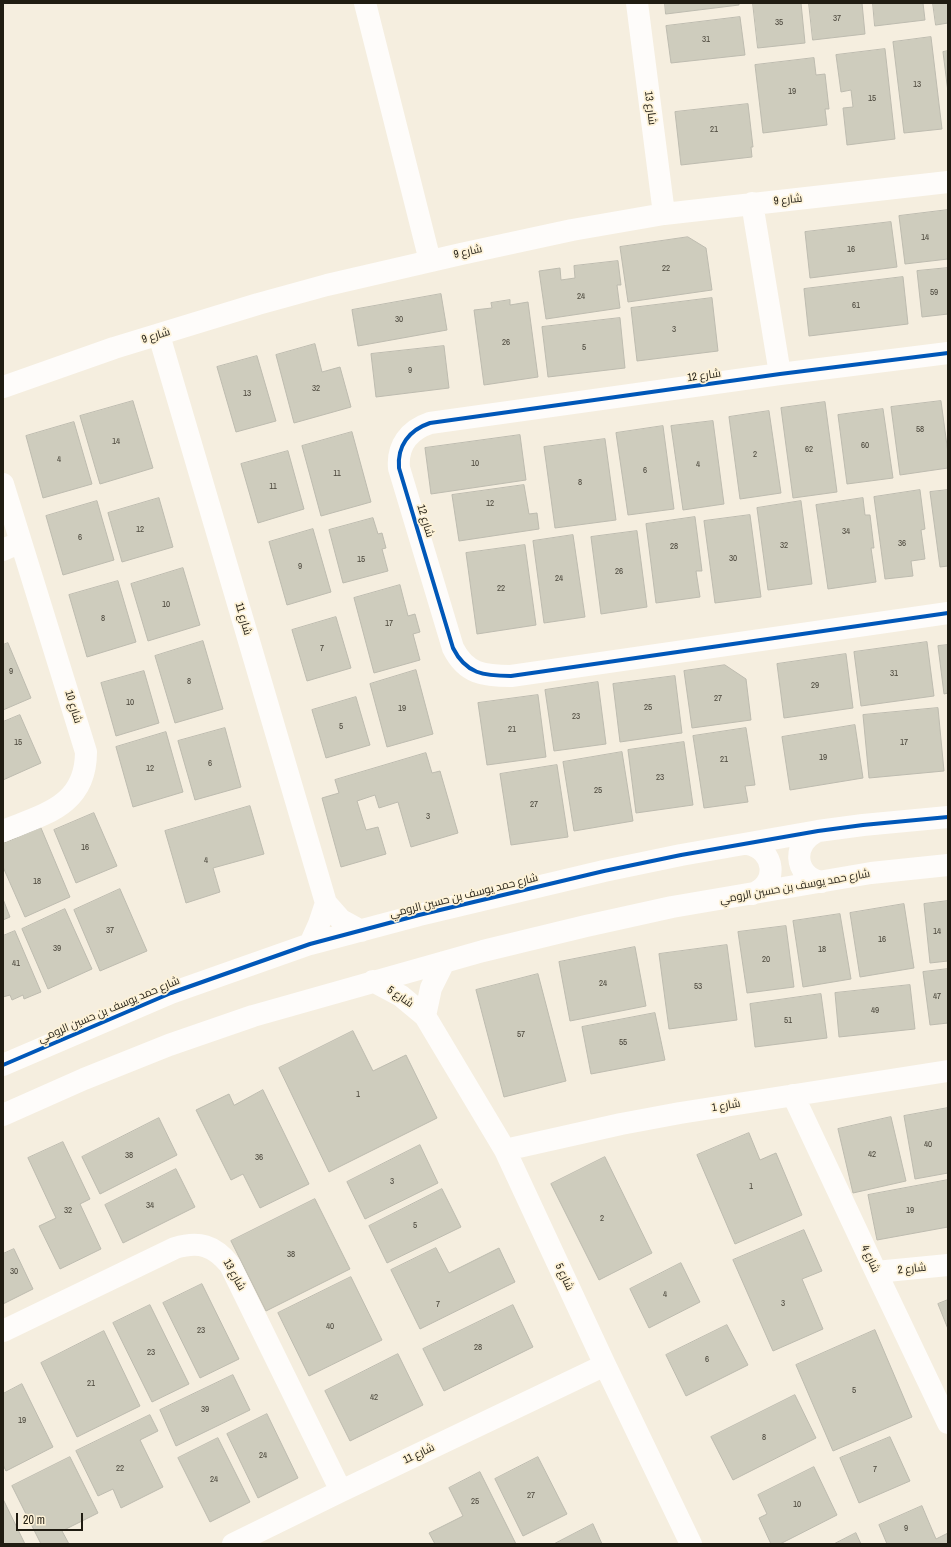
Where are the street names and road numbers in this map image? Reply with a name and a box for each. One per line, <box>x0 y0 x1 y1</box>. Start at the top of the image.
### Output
street label: شارع 13 <box>641 90 659 126</box>
street label: شارع 9 <box>773 192 803 208</box>
street label: شارع 9 <box>453 243 483 261</box>
street label: شارع 9 <box>140 325 172 347</box>
street label: شارع 12 <box>686 367 722 385</box>
street label: شارع 12 <box>414 503 436 539</box>
street label: شارع 11 <box>232 601 254 637</box>
street label: شارع 10 <box>62 689 84 725</box>
street label: شارع حمد يوسف بن حسين الرومي <box>719 867 871 907</box>
street label: شارع حمد يوسف بن حسين الرومي <box>388 871 540 921</box>
street label: شارع حمد يوسف بن حسين الرومي <box>36 974 182 1046</box>
street label: شارع 5 <box>384 983 416 1011</box>
street label: شارع 1 <box>711 1097 741 1115</box>
street label: شارع 4 <box>858 1243 882 1275</box>
street label: شارع 13 <box>220 1257 248 1293</box>
street label: شارع 5 <box>552 1261 576 1293</box>
street label: شارع 2 <box>897 1261 927 1277</box>
street label: شارع 11 <box>401 1441 437 1467</box>

